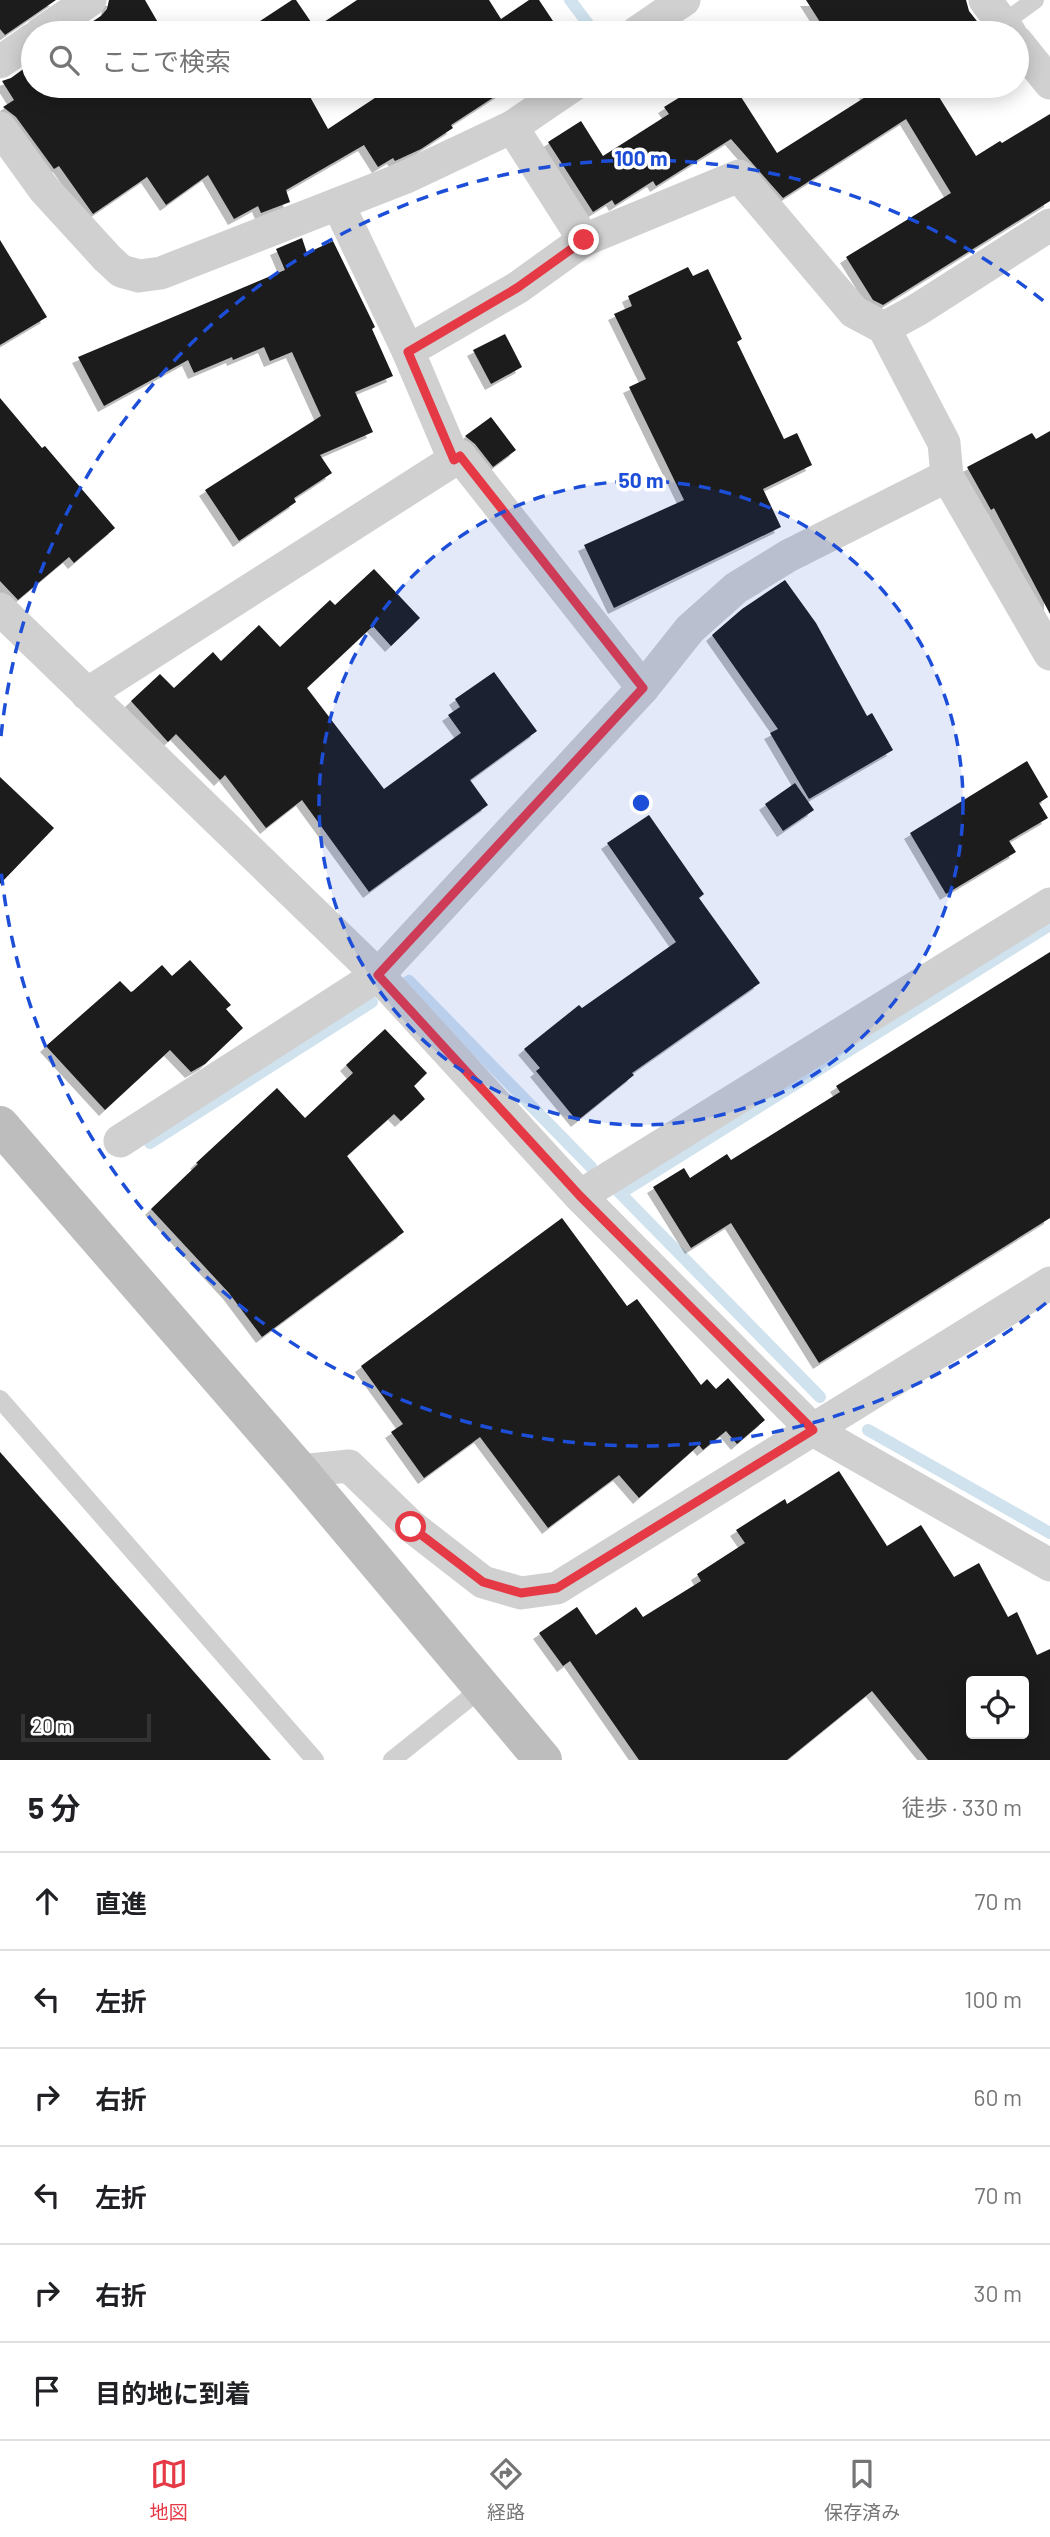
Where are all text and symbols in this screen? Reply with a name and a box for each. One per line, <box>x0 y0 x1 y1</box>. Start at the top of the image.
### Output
search box <box>21 21 1029 98</box>
icon: search <box>45 41 83 79</box>
text: ここで検索 <box>101 45 231 76</box>
text: 100 m <box>614 145 668 170</box>
route end <box>568 224 599 255</box>
text: 50 m <box>618 467 664 492</box>
centre of rings <box>629 791 653 815</box>
route start <box>395 1511 426 1542</box>
map controls <box>966 1676 1029 1739</box>
button: locate <box>966 1676 1029 1739</box>
scale bar <box>21 1711 150 1743</box>
text: 20 m <box>32 1714 72 1737</box>
text: 5 分 <box>28 1789 80 1825</box>
text: 徒歩 · 330 m <box>902 1793 1022 1821</box>
icon: ahead <box>28 1882 66 1920</box>
text: 直進 <box>95 1887 147 1918</box>
text: 70 m <box>975 1887 1022 1915</box>
icon: left <box>28 1980 66 2018</box>
text: 左折 <box>95 1985 147 2016</box>
text: 100 m <box>964 1985 1022 2013</box>
icon: right <box>28 2078 66 2116</box>
text: 右折 <box>95 2083 147 2114</box>
text: 60 m <box>974 2083 1022 2111</box>
icon: left <box>28 2176 66 2214</box>
text: 左折 <box>95 2181 147 2212</box>
text: 70 m <box>975 2181 1022 2209</box>
icon: right <box>28 2274 66 2312</box>
text: 右折 <box>95 2279 147 2310</box>
text: 30 m <box>974 2279 1022 2307</box>
icon: arrive <box>28 2372 66 2410</box>
text: 目的地に到着 <box>95 2377 251 2408</box>
tab: 地図 <box>150 2455 188 2524</box>
tab: 経路 <box>487 2455 525 2524</box>
tab: 保存済み <box>824 2455 900 2524</box>

